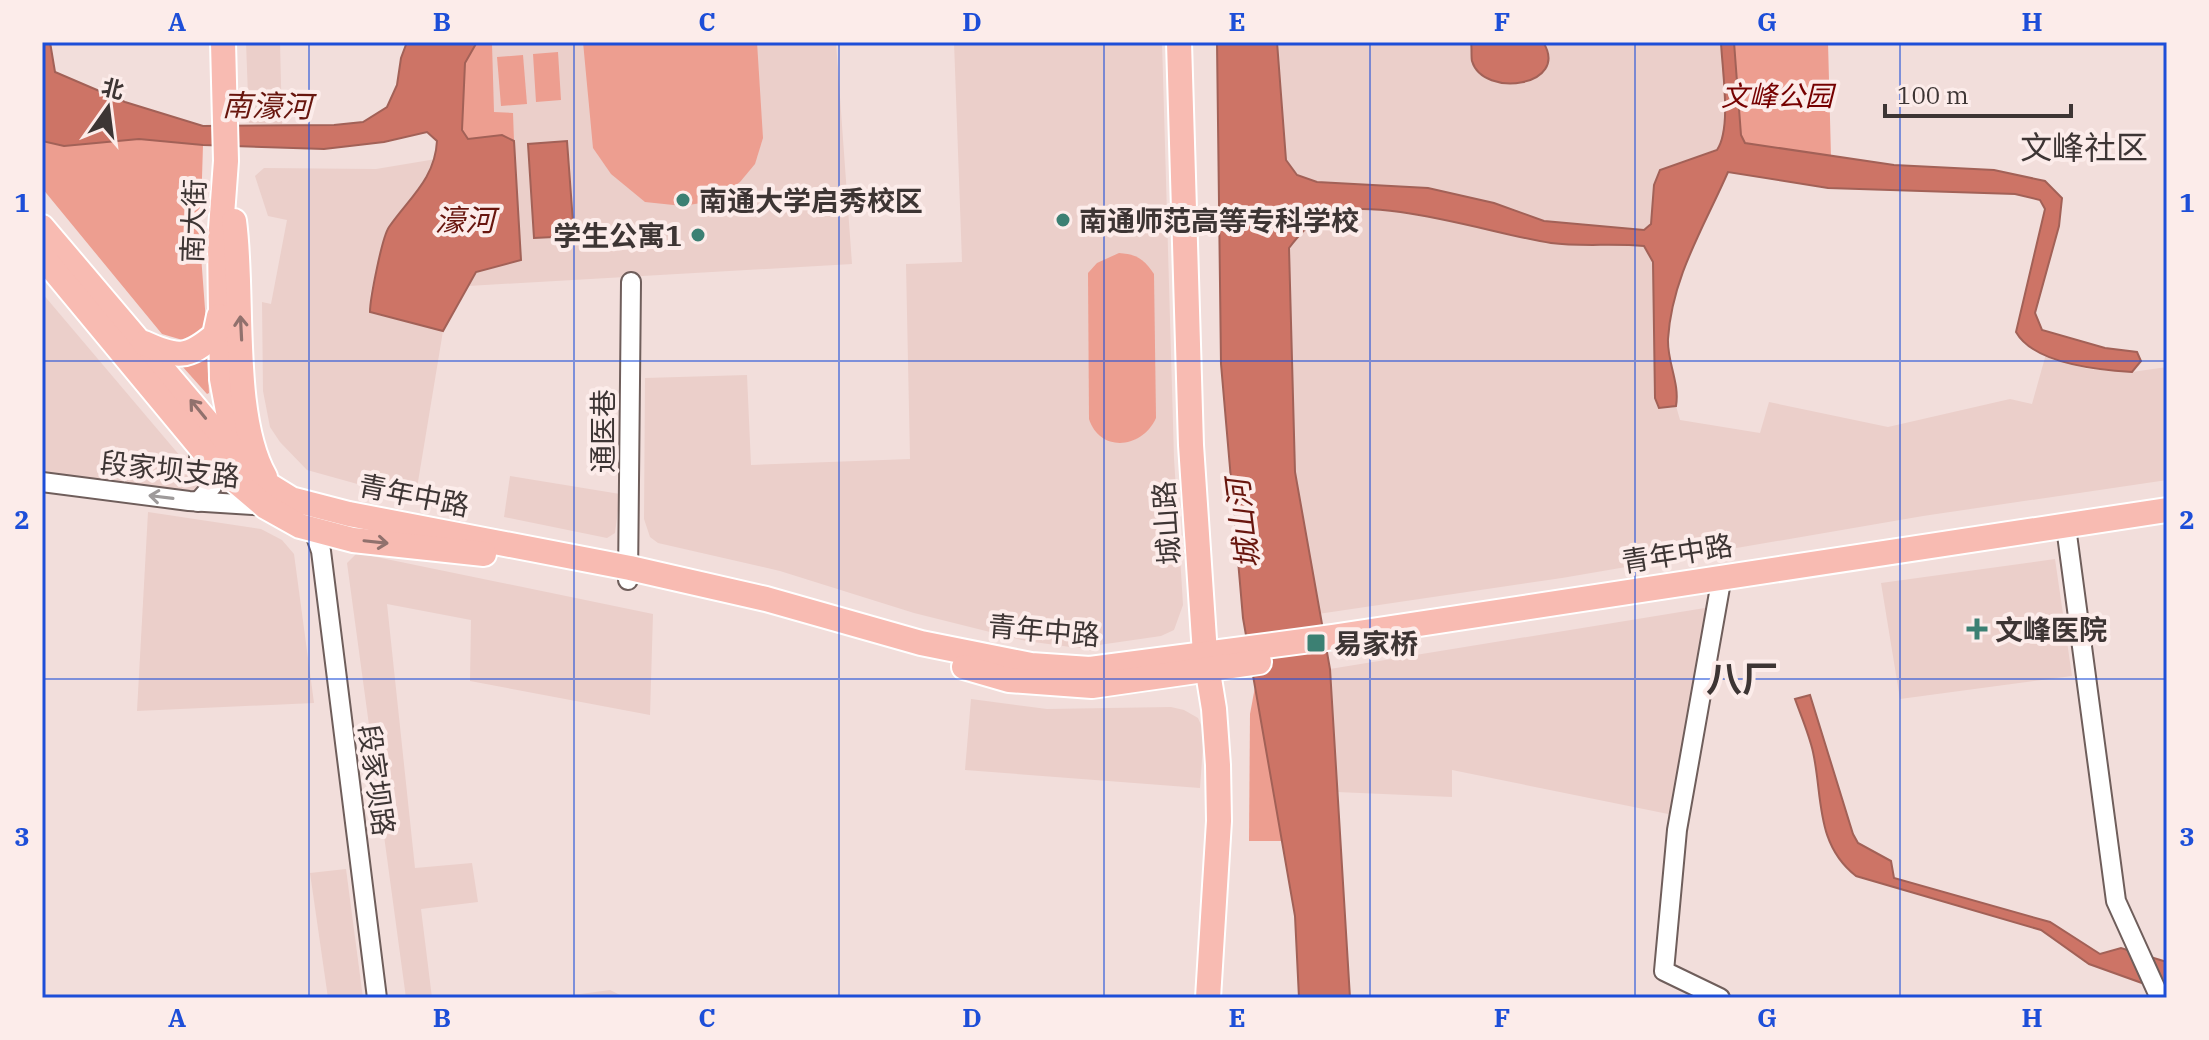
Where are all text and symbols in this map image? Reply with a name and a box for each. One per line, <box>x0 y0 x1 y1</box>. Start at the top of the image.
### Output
text: A <box>168 4 186 38</box>
text: B <box>433 4 451 38</box>
text: C <box>698 4 716 38</box>
text: D <box>962 4 982 38</box>
text: E <box>1228 4 1246 38</box>
text: F <box>1494 4 1510 38</box>
text: G <box>1757 4 1777 38</box>
text: H <box>2021 4 2043 38</box>
north arrow <box>68 68 148 148</box>
scale bar <box>1885 68 2071 118</box>
text: 北 <box>99 71 127 105</box>
park label: 文峰公园 <box>1721 77 1837 114</box>
text: 100 m <box>1897 79 1969 111</box>
water label: 南濠河 <box>222 85 317 125</box>
district label: 文峰社区 <box>2020 126 2148 168</box>
street label: 南大街 <box>173 178 213 264</box>
place label: 南通大学启秀校区 <box>699 182 923 219</box>
text: 1 <box>14 185 30 219</box>
text: 1 <box>2179 185 2195 219</box>
marker: 南通大学启秀校区 <box>674 191 692 209</box>
water label: 濠河 <box>435 200 500 239</box>
place label: 南通师范高等专科学校 <box>1079 202 1359 239</box>
marker: 南通师范高等专科学校 <box>1054 211 1072 229</box>
place label: 学生公寓1 <box>553 217 682 254</box>
marker: 学生公寓1 <box>689 226 707 244</box>
one-way arrow <box>234 316 249 342</box>
street label: 通医巷 <box>584 389 621 473</box>
one-way arrow <box>189 399 206 420</box>
street label: 段家坝支路 <box>98 443 242 495</box>
street label: 青年中路 <box>355 466 473 524</box>
water label: 城山河 <box>1217 472 1267 571</box>
street label: 城山路 <box>1145 480 1187 566</box>
one-way arrow <box>148 489 174 504</box>
text: 2 <box>14 502 30 536</box>
text: 2 <box>2179 502 2195 536</box>
street label: 青年中路 <box>1619 526 1735 580</box>
one-way arrow <box>362 535 389 550</box>
street label: 青年中路 <box>987 607 1101 653</box>
place label: 文峰医院 <box>1995 611 2107 648</box>
marker: 文峰医院 <box>1966 618 1988 640</box>
place label: 易家桥 <box>1334 625 1418 662</box>
marker: 易家桥 <box>1305 632 1327 654</box>
district label: 八厂 <box>1706 655 1778 702</box>
street label: 段家坝路 <box>351 722 403 838</box>
text: 3 <box>14 819 30 853</box>
text: 3 <box>2179 819 2195 853</box>
text: A <box>168 1000 186 1034</box>
text: B <box>433 1000 451 1034</box>
text: C <box>698 1000 716 1034</box>
text: D <box>962 1000 982 1034</box>
text: E <box>1228 1000 1246 1034</box>
text: F <box>1494 1000 1510 1034</box>
text: G <box>1757 1000 1777 1034</box>
text: H <box>2021 1000 2043 1034</box>

